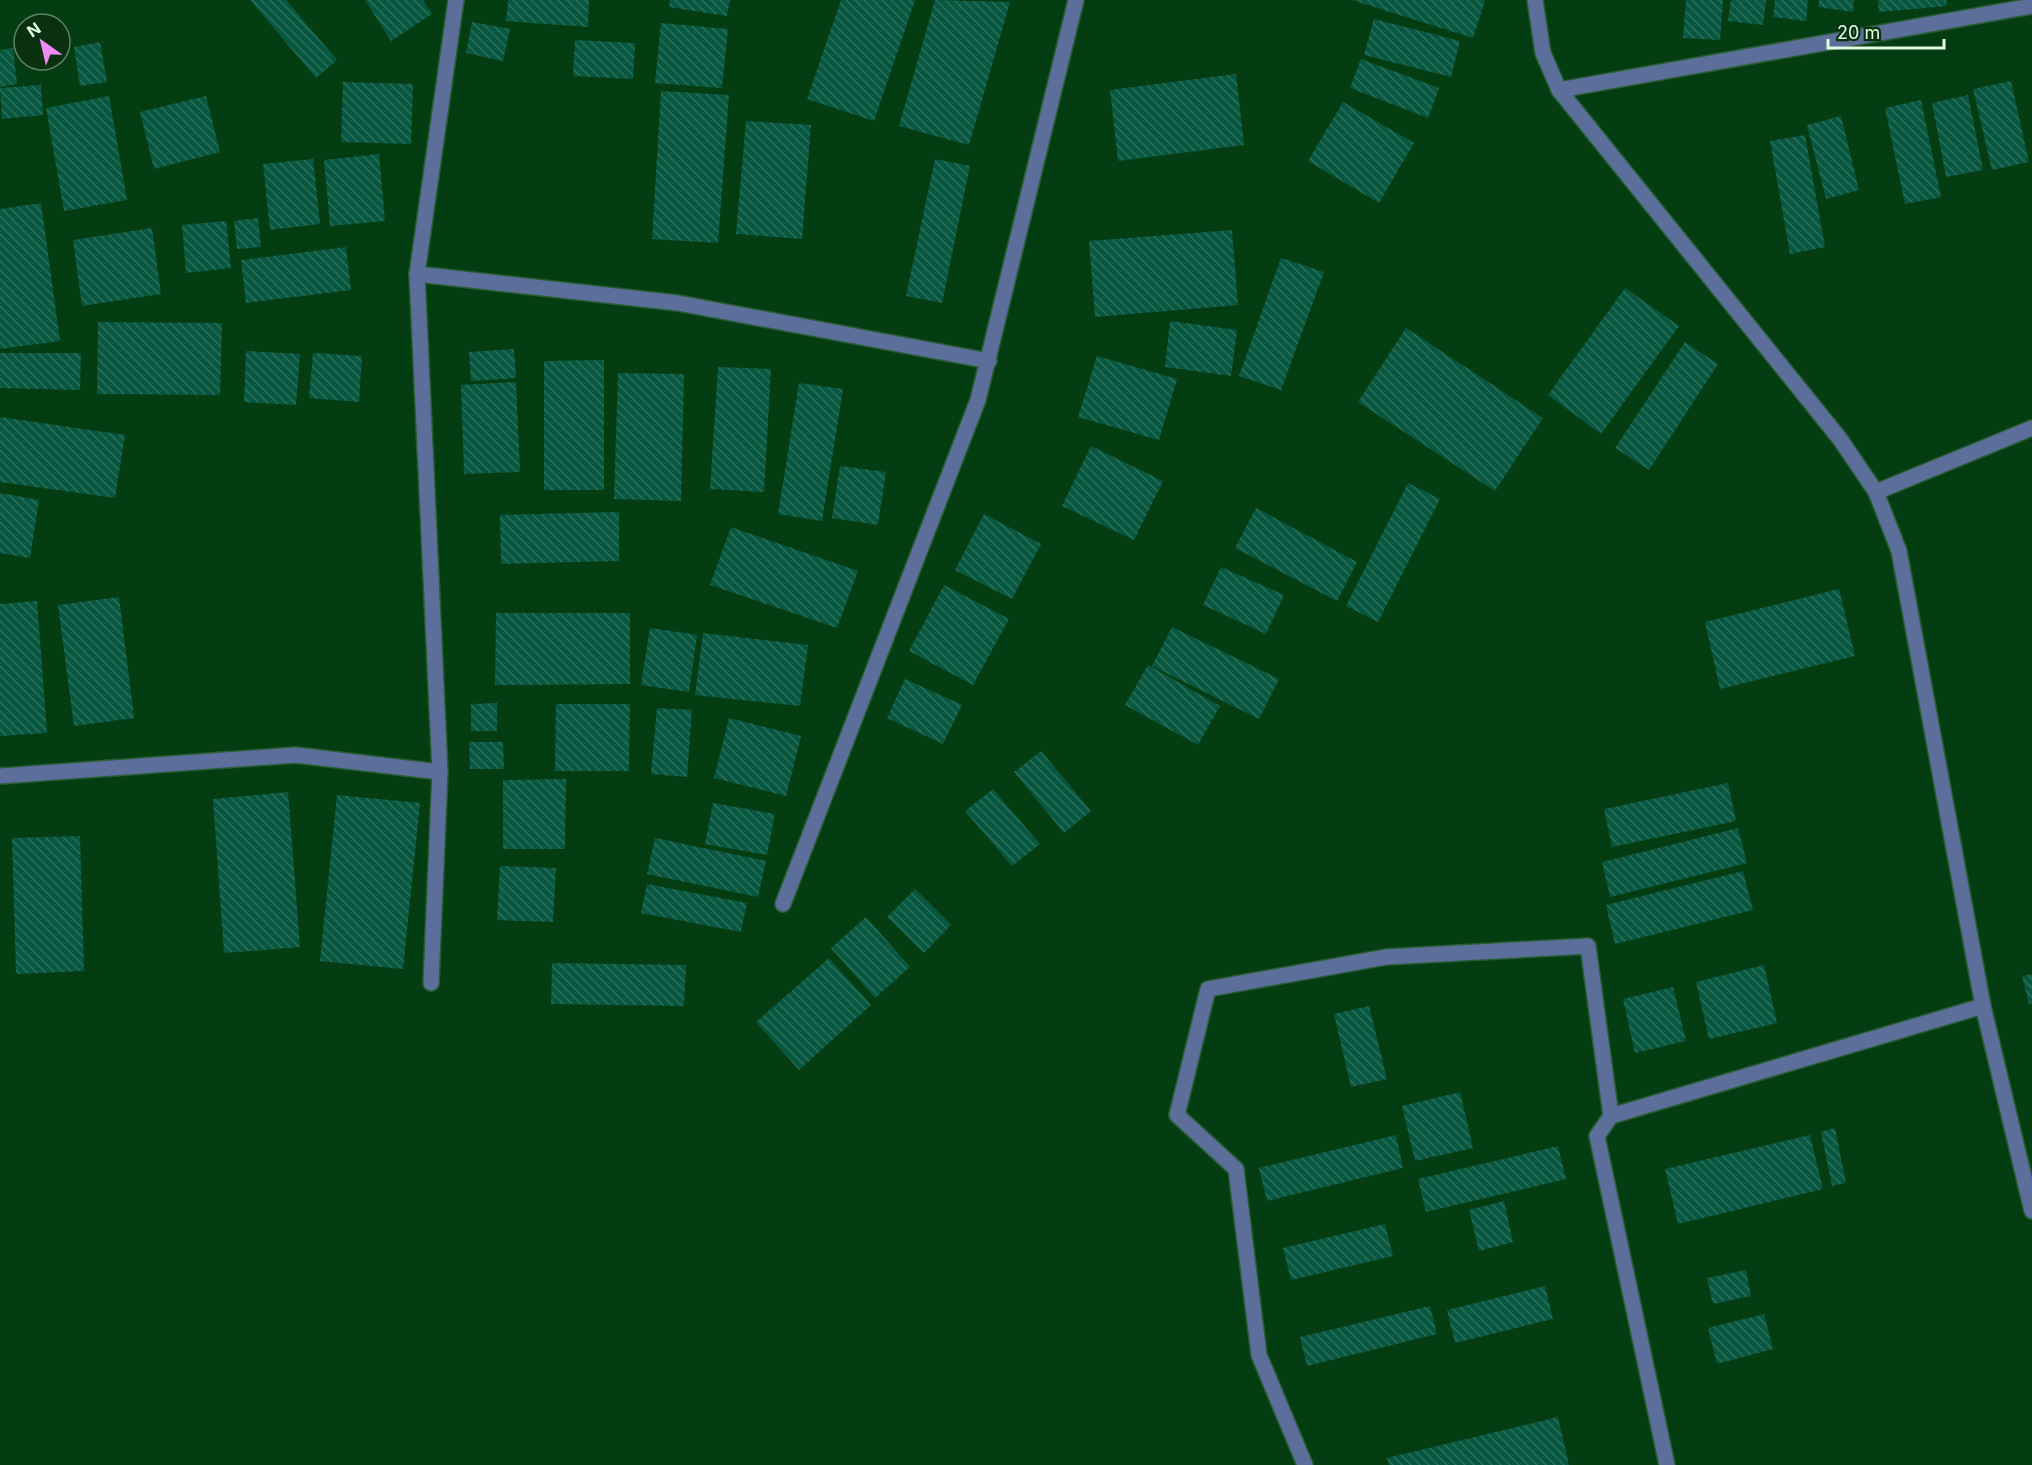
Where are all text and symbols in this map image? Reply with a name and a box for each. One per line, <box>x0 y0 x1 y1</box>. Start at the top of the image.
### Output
north arrow <box>12 12 72 72</box>
scale bar <box>1828 12 1944 50</box>
text: N <box>23 18 44 41</box>
text: 20 m <box>1837 22 1880 43</box>

